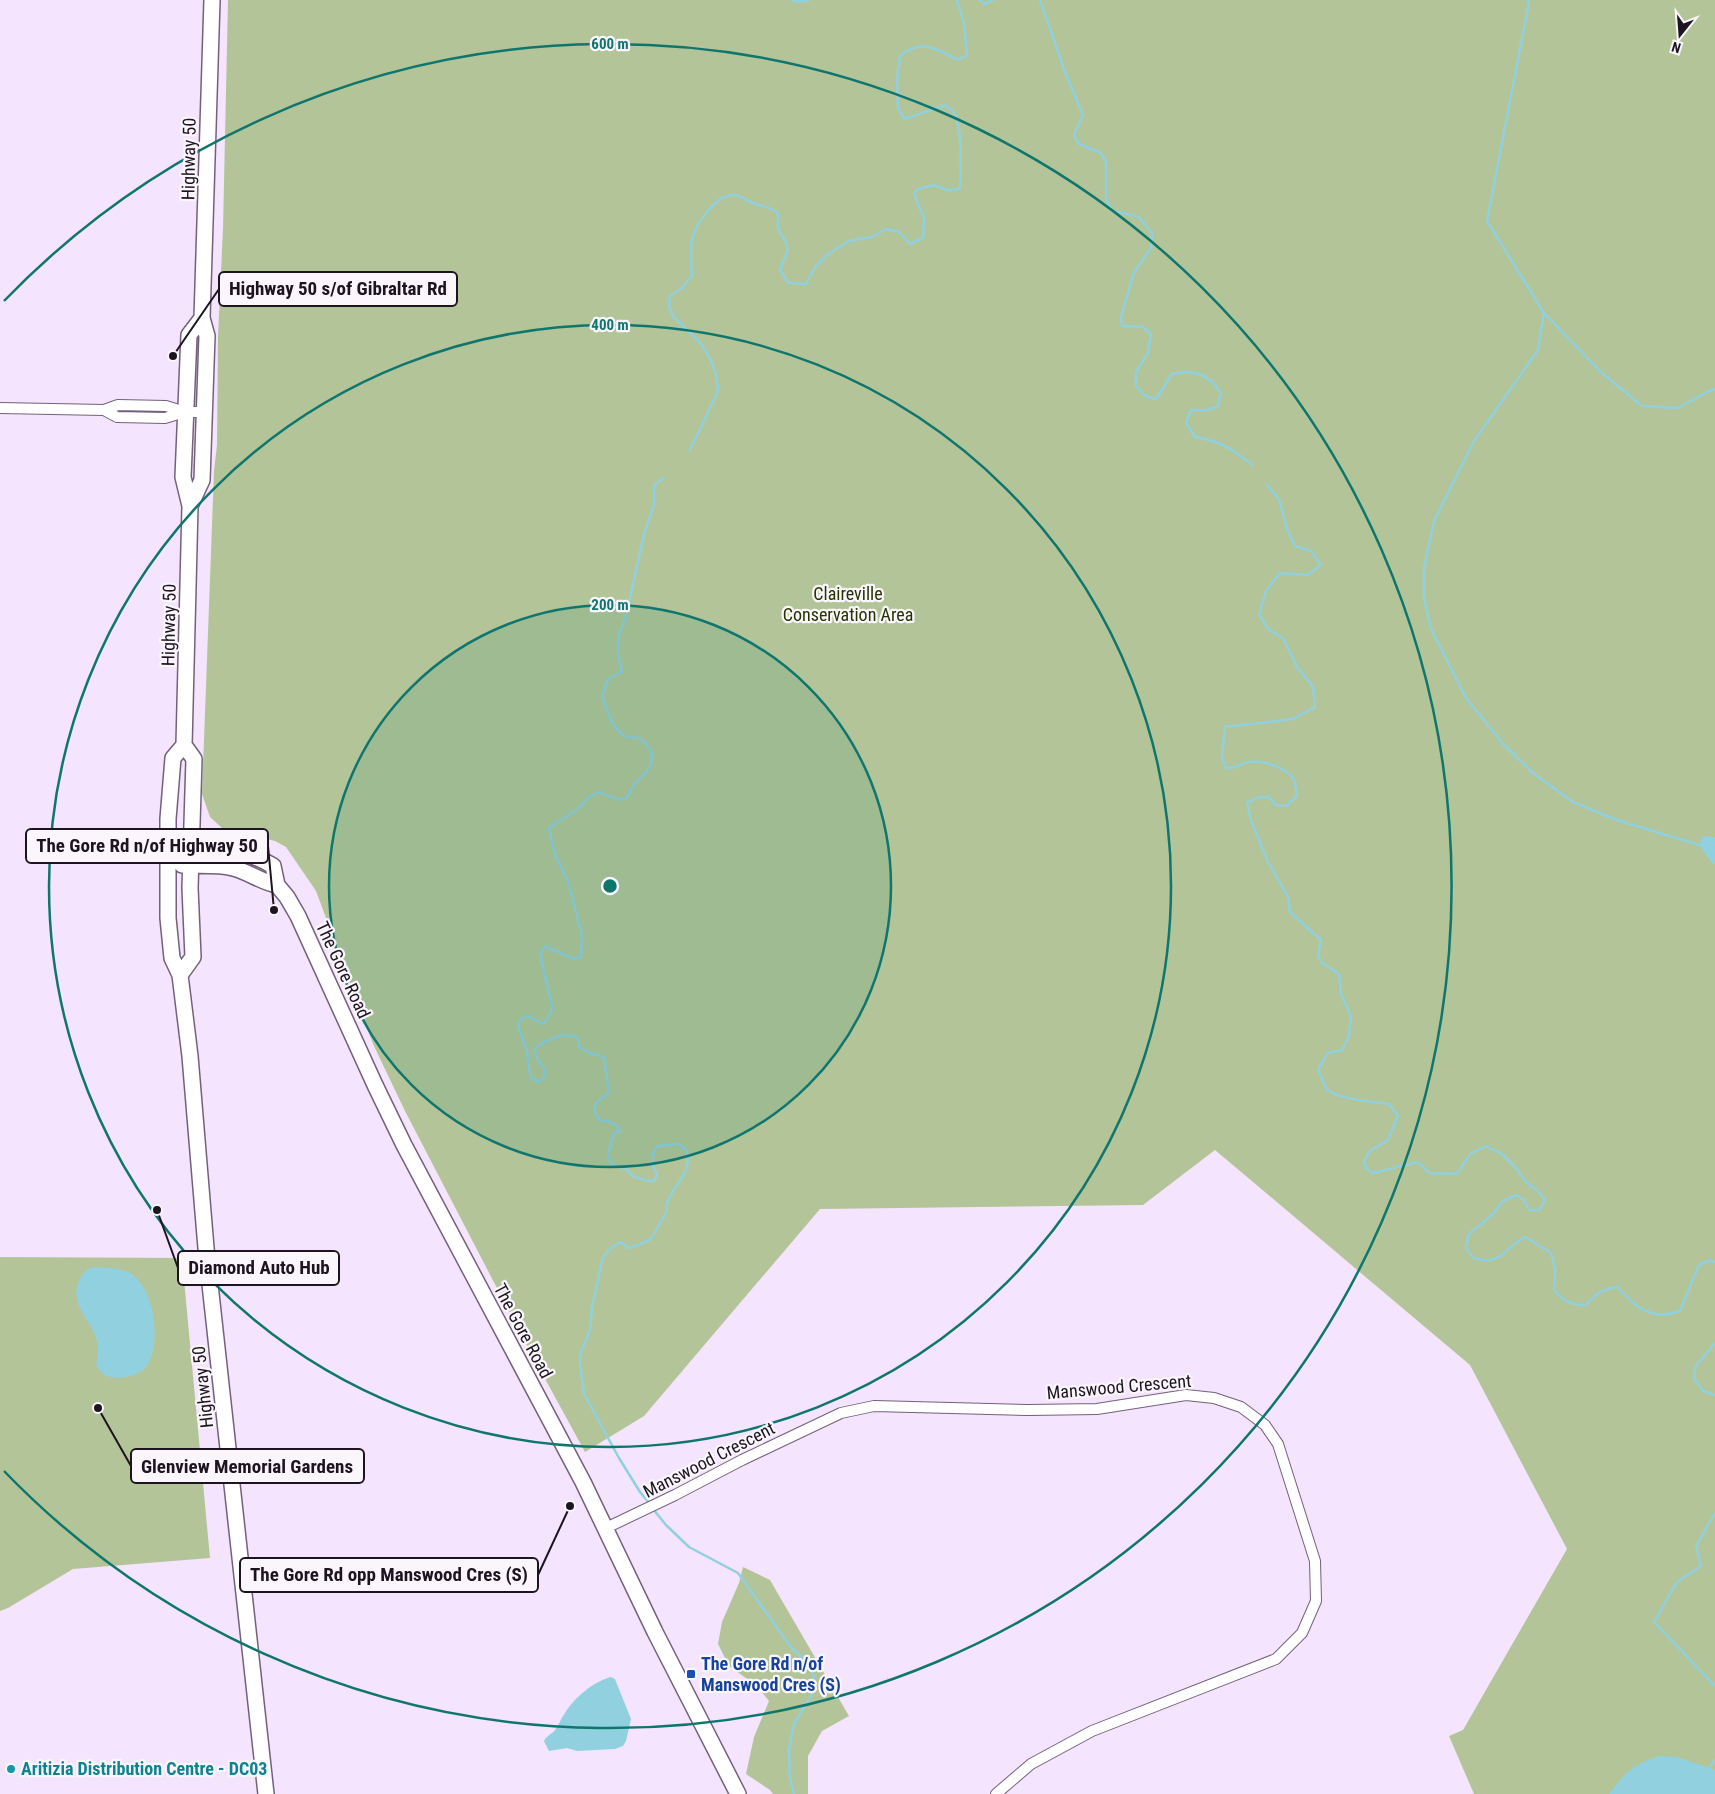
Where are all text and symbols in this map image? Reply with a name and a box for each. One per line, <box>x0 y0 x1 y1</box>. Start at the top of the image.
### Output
north arrow <box>1655 10 1705 60</box>
text: 600 m <box>591 35 629 53</box>
text: N <box>1670 39 1683 56</box>
street label: Highway 50 <box>177 118 200 200</box>
callout: Highway 50 s/of Gibraltar Rd <box>219 272 457 306</box>
text: Highway 50 s/of Gibraltar Rd <box>229 277 447 300</box>
text: 400 m <box>591 316 629 334</box>
park label: Claireville Conservation Area <box>783 583 913 625</box>
street label: Highway 50 <box>157 584 180 666</box>
text: 200 m <box>591 596 629 614</box>
callout: The Gore Rd n/of Highway 50 <box>26 829 268 863</box>
text: The Gore Rd n/of Highway 50 <box>36 834 258 857</box>
centre of rings <box>601 877 619 895</box>
street label: The Gore Road <box>312 918 375 1022</box>
callout: Diamond Auto Hub <box>178 1251 339 1285</box>
text: Diamond Auto Hub <box>188 1256 330 1279</box>
street label: The Gore Road <box>490 1280 557 1382</box>
street label: Highway 50 <box>188 1345 217 1429</box>
street label: Manswood Crescent <box>1046 1370 1192 1403</box>
street label: Manswood Crescent <box>639 1417 778 1502</box>
callout: Glenview Memorial Gardens <box>131 1449 364 1483</box>
text: Glenview Memorial Gardens <box>141 1455 353 1478</box>
callout: The Gore Rd opp Manswood Cres (S) <box>240 1558 538 1592</box>
text: The Gore Rd opp Manswood Cres (S) <box>250 1563 528 1586</box>
place label: The Gore Rd n/of Manswood Cres (S) <box>701 1653 841 1696</box>
marker: The Gore Rd n/of Manswood Cres (S) <box>685 1668 697 1680</box>
place label: Aritizia Distribution Centre - DC03 <box>21 1758 267 1779</box>
marker: Aritizia Distribution Centre - DC03 <box>5 1763 17 1775</box>

